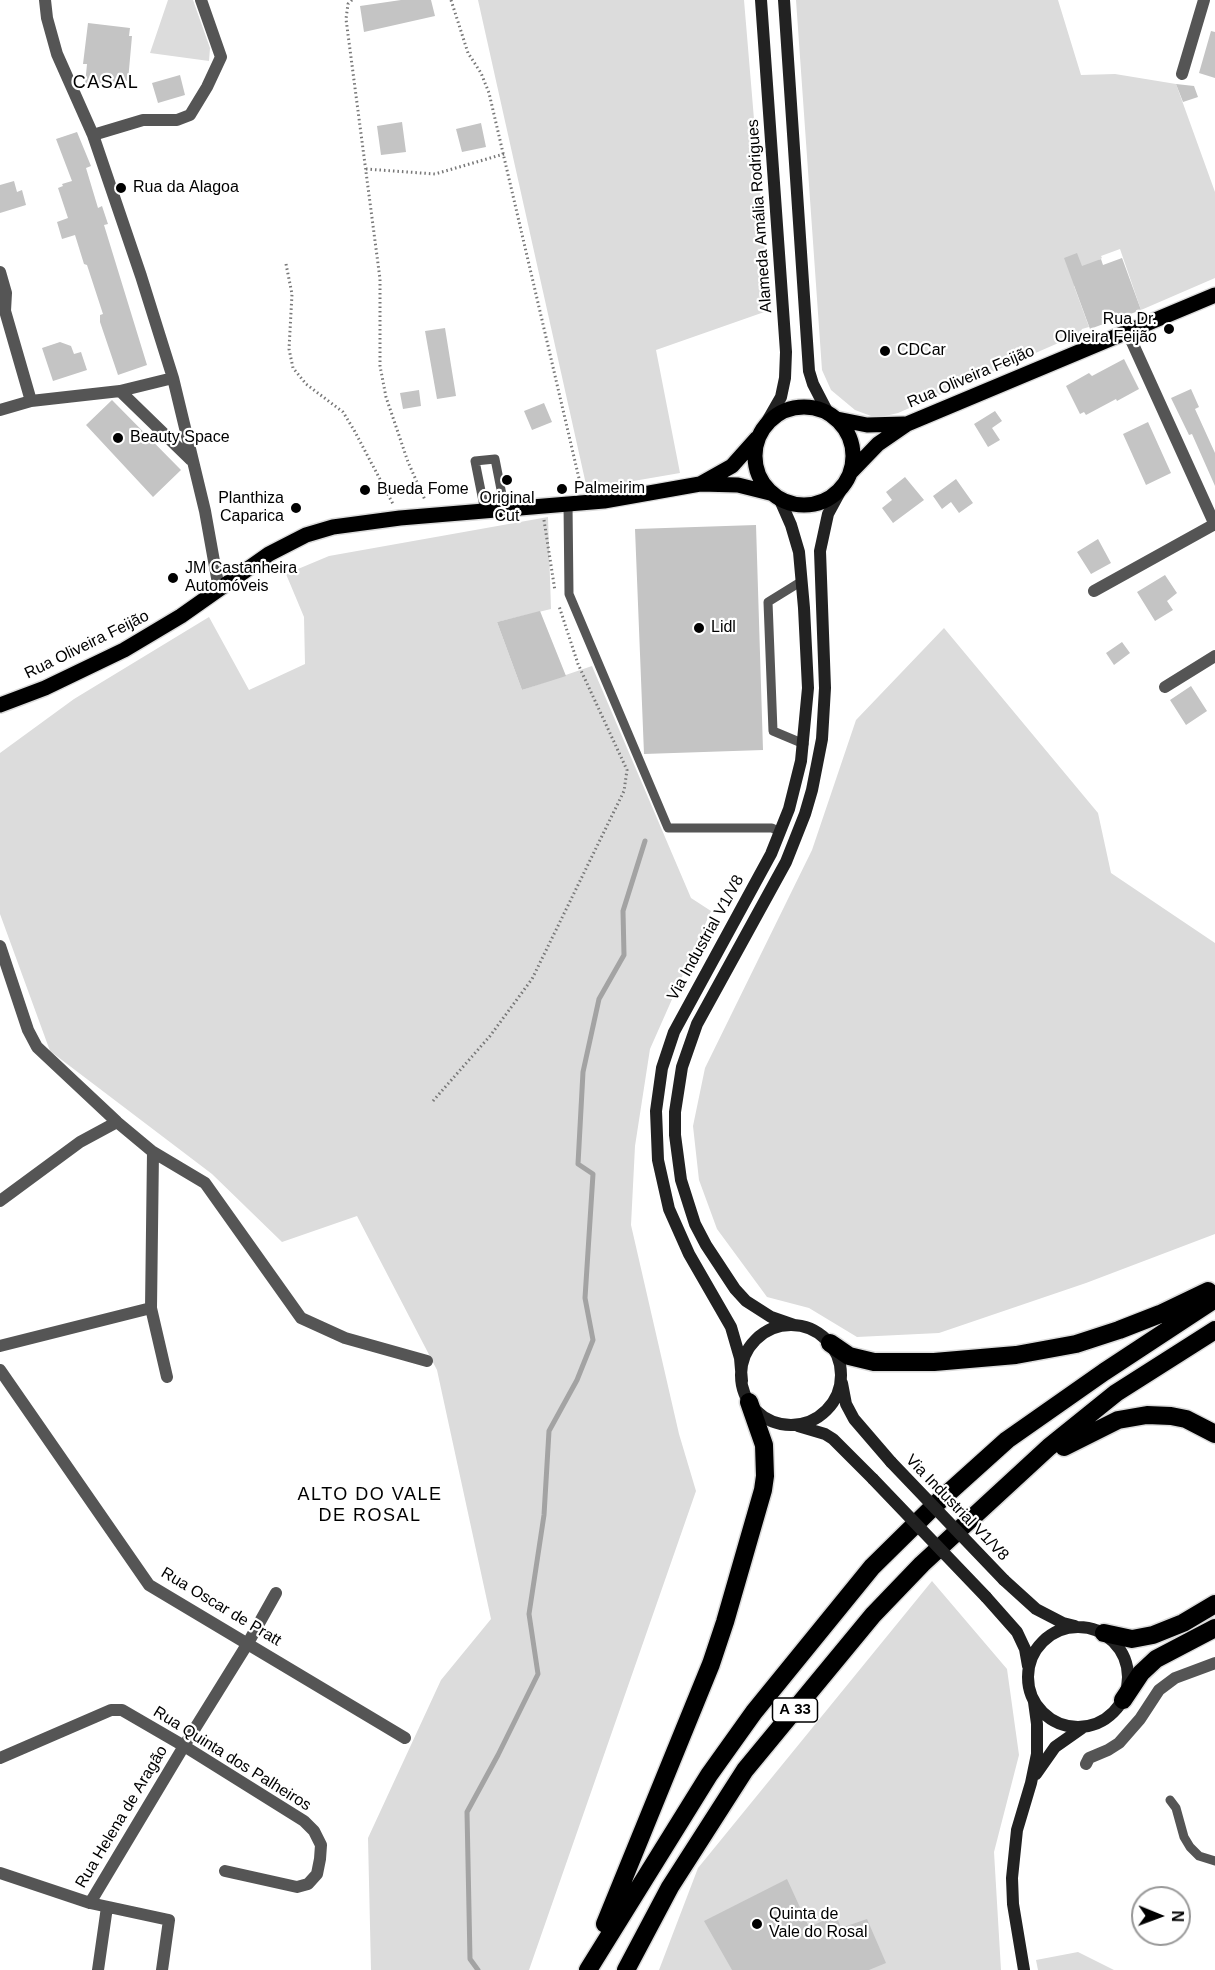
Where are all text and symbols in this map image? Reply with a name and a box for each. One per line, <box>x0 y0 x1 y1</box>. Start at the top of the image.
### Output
district label: CASAL <box>73 72 139 94</box>
street label: Alameda Amália Rodrigues <box>744 119 776 313</box>
place label: Rua da Alagoa <box>133 178 239 198</box>
marker: Rua da Alagoa <box>114 181 128 195</box>
place label: Rua Dr. Oliveira Feijão <box>1055 310 1157 348</box>
marker: Rua Dr. Oliveira Feijão <box>1162 322 1176 336</box>
place label: CDCar <box>897 341 946 361</box>
street label: Rua Oliveira Feijão <box>905 342 1037 412</box>
marker: CDCar <box>878 344 892 358</box>
place label: Beauty Space <box>130 428 230 448</box>
marker: Beauty Space <box>111 431 125 445</box>
marker: Original Cut <box>500 473 514 487</box>
place label: Palmeirim <box>574 479 645 499</box>
place label: Bueda Fome <box>377 480 469 500</box>
marker: Palmeirim <box>555 482 569 496</box>
marker: Bueda Fome <box>358 483 372 497</box>
place label: Planthiza Caparica <box>218 489 284 527</box>
place label: Original Cut <box>479 489 535 527</box>
marker: Planthiza Caparica <box>289 501 303 515</box>
place label: JM Castanheira Automóveis <box>185 559 297 597</box>
marker: JM Castanheira Automóveis <box>166 571 180 585</box>
street label: Rua Oliveira Feijão <box>22 607 152 683</box>
place label: Lidl <box>711 618 736 638</box>
marker: Lidl <box>692 621 706 635</box>
street label: Via Industrial V1/V8 <box>664 872 748 1004</box>
street label: Via Industrial V1/V8 <box>901 1451 1013 1565</box>
district label: ALTO DO VALE DE ROSAL <box>297 1484 443 1526</box>
street label: Rua Oscar de Pratt <box>157 1564 285 1650</box>
road number: A 33 <box>772 1698 818 1722</box>
street label: Rua Quinta dos Palheiros <box>150 1703 314 1815</box>
street label: Rua Helena de Aragão <box>72 1742 172 1892</box>
north arrow <box>1131 1886 1191 1946</box>
place label: Quinta de Vale do Rosal <box>769 1905 867 1943</box>
text: N <box>1169 1910 1186 1922</box>
marker: Quinta de Vale do Rosal <box>750 1917 764 1931</box>

